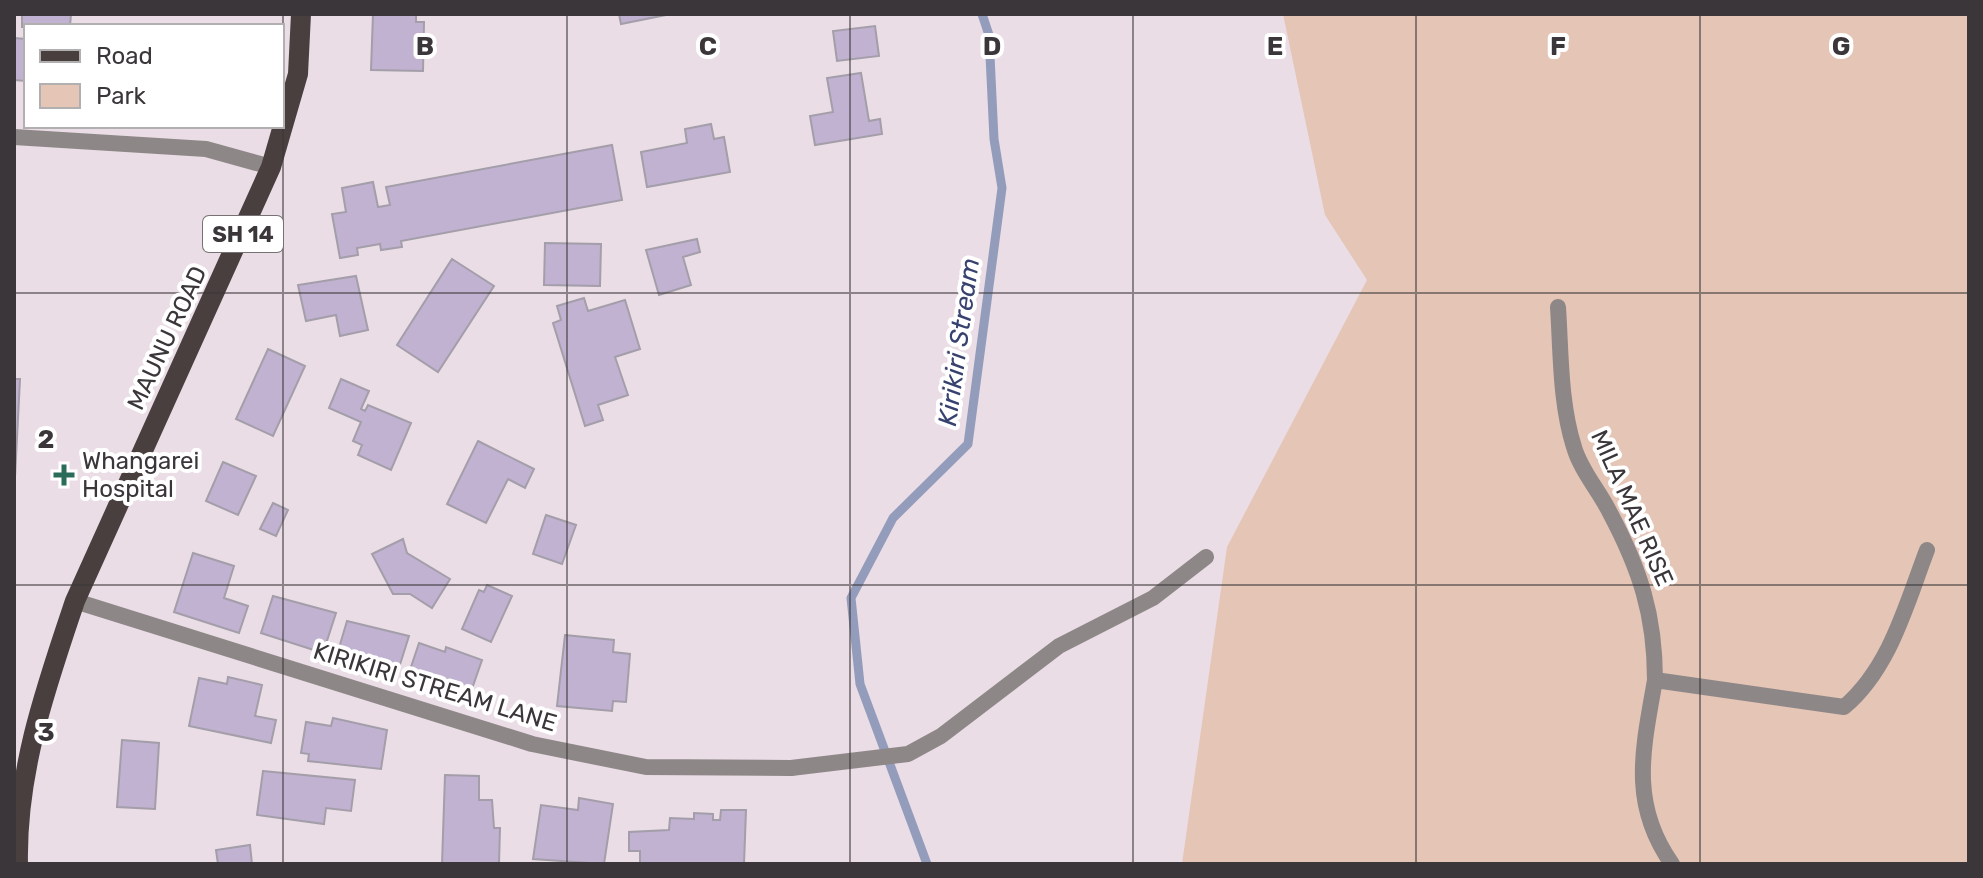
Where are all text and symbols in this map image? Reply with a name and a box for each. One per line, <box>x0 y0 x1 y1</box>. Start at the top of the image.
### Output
legend <box>24 24 284 128</box>
text: B <box>416 31 434 62</box>
text: C <box>699 31 717 62</box>
text: D <box>983 31 1001 62</box>
text: E <box>1267 31 1283 62</box>
text: F <box>1550 31 1566 62</box>
text: G <box>1832 31 1850 62</box>
text: Road <box>96 42 153 70</box>
text: Park <box>96 82 147 110</box>
road number: SH 14 <box>203 216 283 252</box>
water label: Kirikiri Stream <box>932 256 986 428</box>
street label: MAUNU ROAD <box>121 262 213 414</box>
text: 2 <box>38 424 54 455</box>
street label: MILA MAE RISE <box>1585 426 1679 590</box>
place label: Whangarei Hospital <box>82 447 199 503</box>
marker: Whangarei Hospital <box>53 464 75 486</box>
street label: KIRIKIRI STREAM LANE <box>310 637 560 737</box>
text: 3 <box>37 717 55 748</box>

